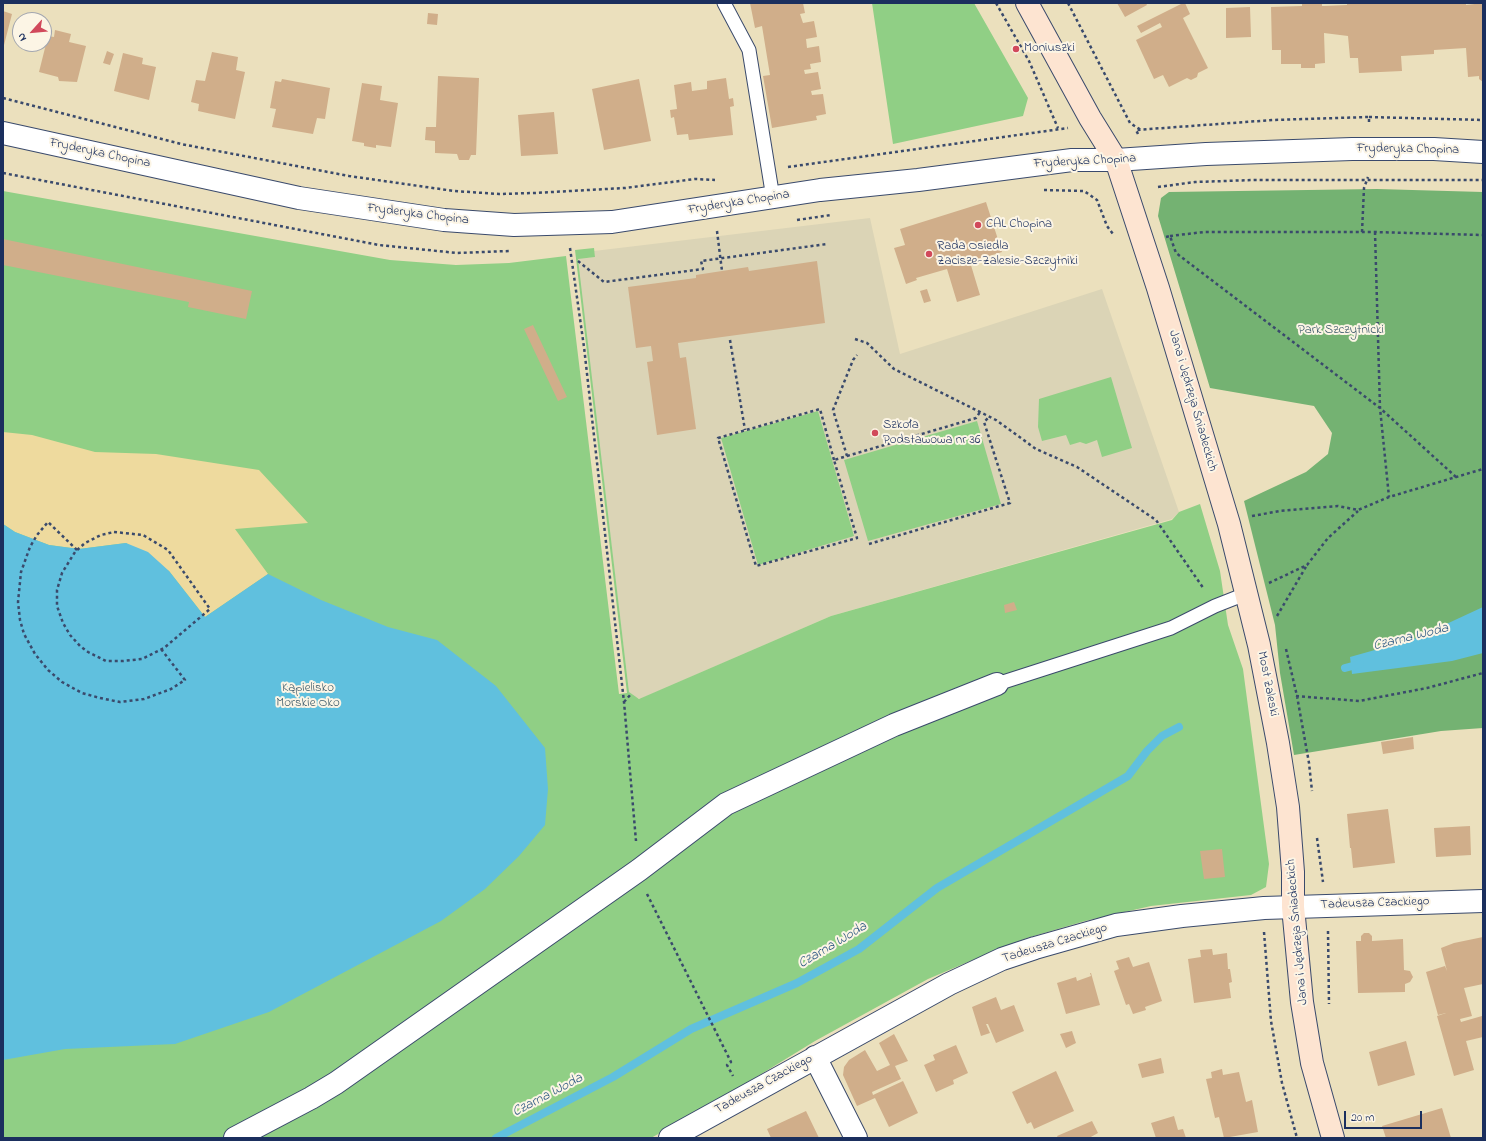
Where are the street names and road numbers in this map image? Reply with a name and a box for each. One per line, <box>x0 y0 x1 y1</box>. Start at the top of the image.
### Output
street label: Fryderyka Chopina <box>48 136 152 172</box>
street label: Fryderyka Chopina <box>1357 141 1459 159</box>
street label: Fryderyka Chopina <box>1034 152 1136 172</box>
street label: Fryderyka Chopina <box>687 187 791 219</box>
street label: Fryderyka Chopina <box>366 201 470 229</box>
street label: Jana i Jędrzeja Śniadeckich <box>1164 329 1220 473</box>
street label: Most Zaleski <box>1253 650 1281 718</box>
street label: Jana i Jędrzeja Śniadeckich <box>1284 858 1312 1006</box>
street label: Tadeusza Czackiego <box>1320 894 1430 914</box>
street label: Tadeusza Czackiego <box>1001 921 1109 967</box>
street label: Tadeusza Czackiego <box>712 1052 816 1118</box>

